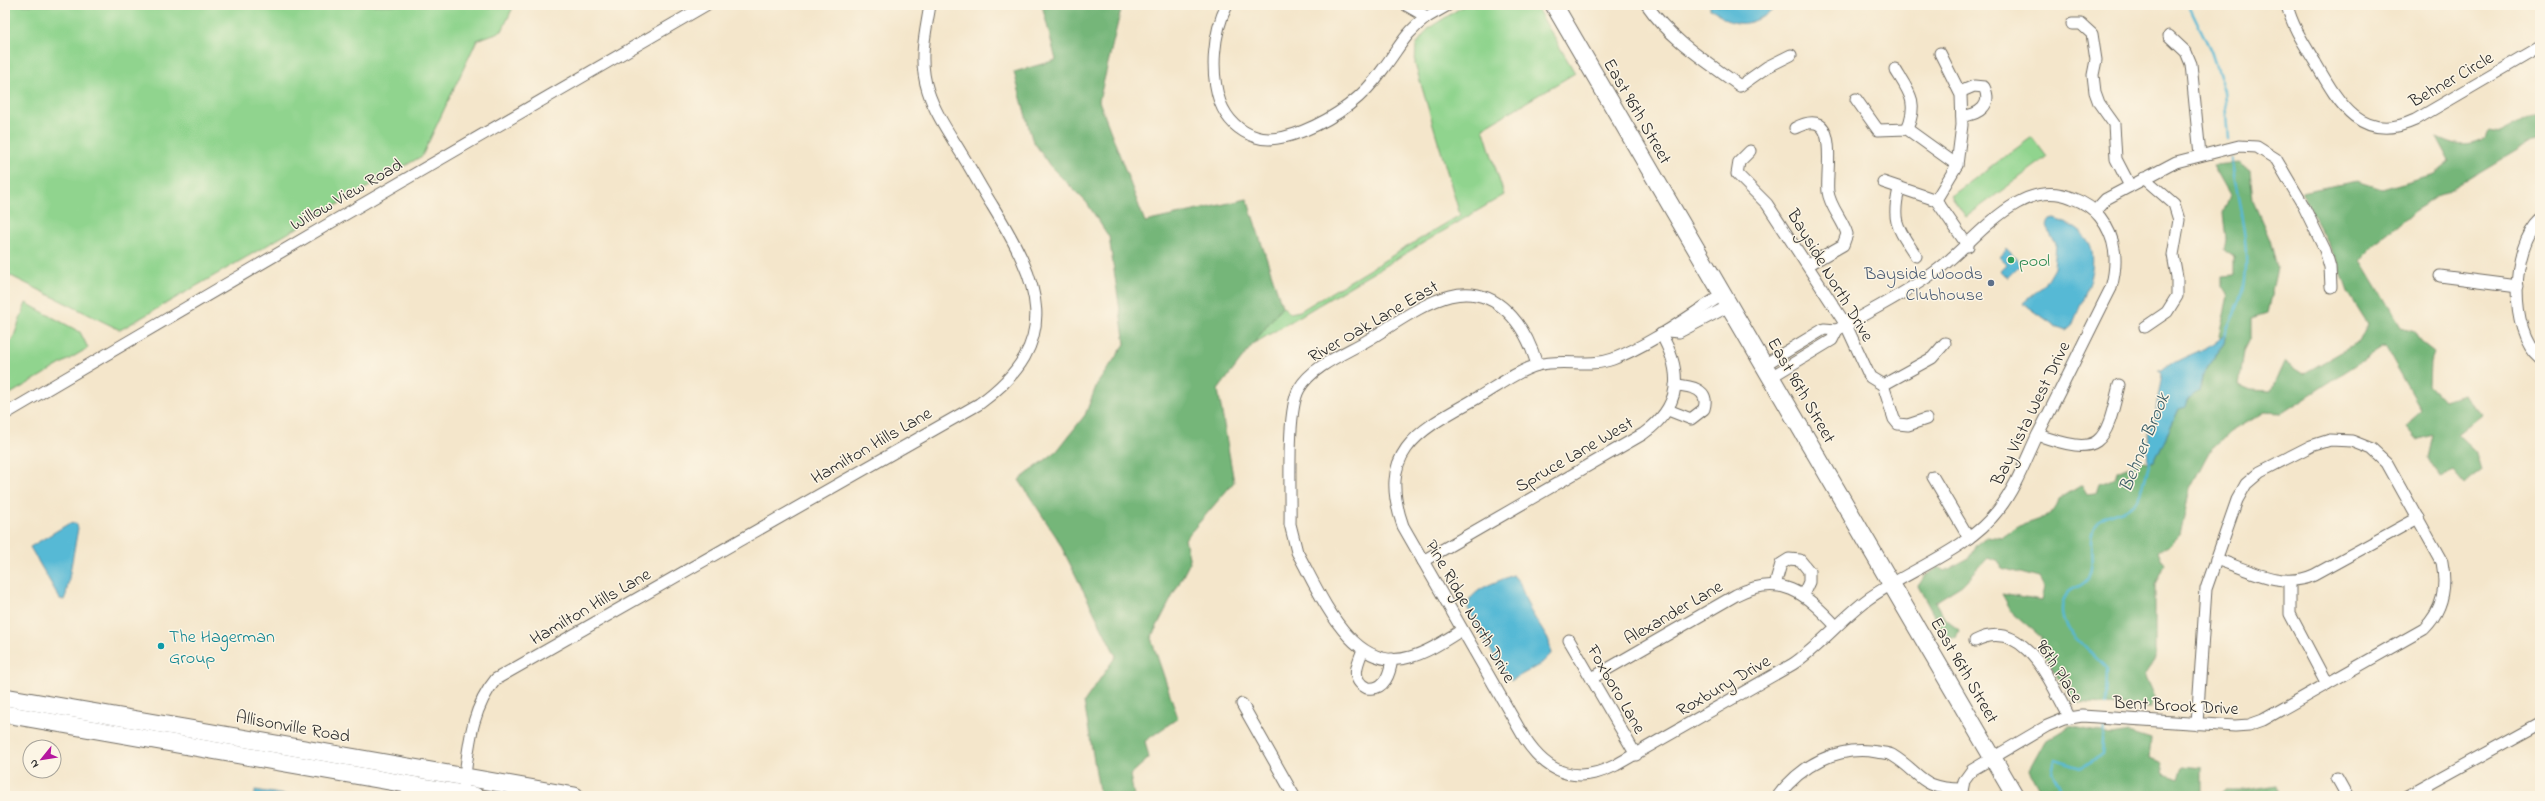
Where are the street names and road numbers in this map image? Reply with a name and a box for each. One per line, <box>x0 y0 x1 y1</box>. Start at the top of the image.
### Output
street label: Behner Circle <box>2404 46 2500 116</box>
street label: East 96th Street <box>1595 54 1677 170</box>
street label: Willow View Road <box>286 153 408 238</box>
street label: Bayside North Drive <box>1779 204 1880 348</box>
street label: River Oak Lane East <box>1304 275 1444 371</box>
street label: East 96th Street <box>1759 333 1841 449</box>
street label: Bay Vista West Drive <box>1985 336 2078 491</box>
street label: Hamilton Hills Lane <box>807 401 938 492</box>
street label: Spruce Lane West <box>1511 411 1639 500</box>
street label: Pine Ridge North Drive <box>1417 535 1521 690</box>
street label: Hamilton Hills Lane <box>526 562 657 653</box>
street label: Alexander Lane <box>1620 574 1729 653</box>
street label: East 96th Street <box>1922 613 2004 729</box>
street label: 96th Place <box>2028 635 2089 710</box>
street label: Foxboro Lane <box>1579 640 1652 740</box>
street label: Roxbury Drive <box>1672 649 1777 724</box>
street label: Bent Brook Drive <box>2112 691 2240 723</box>
street label: Allisonville Road <box>233 705 352 751</box>

